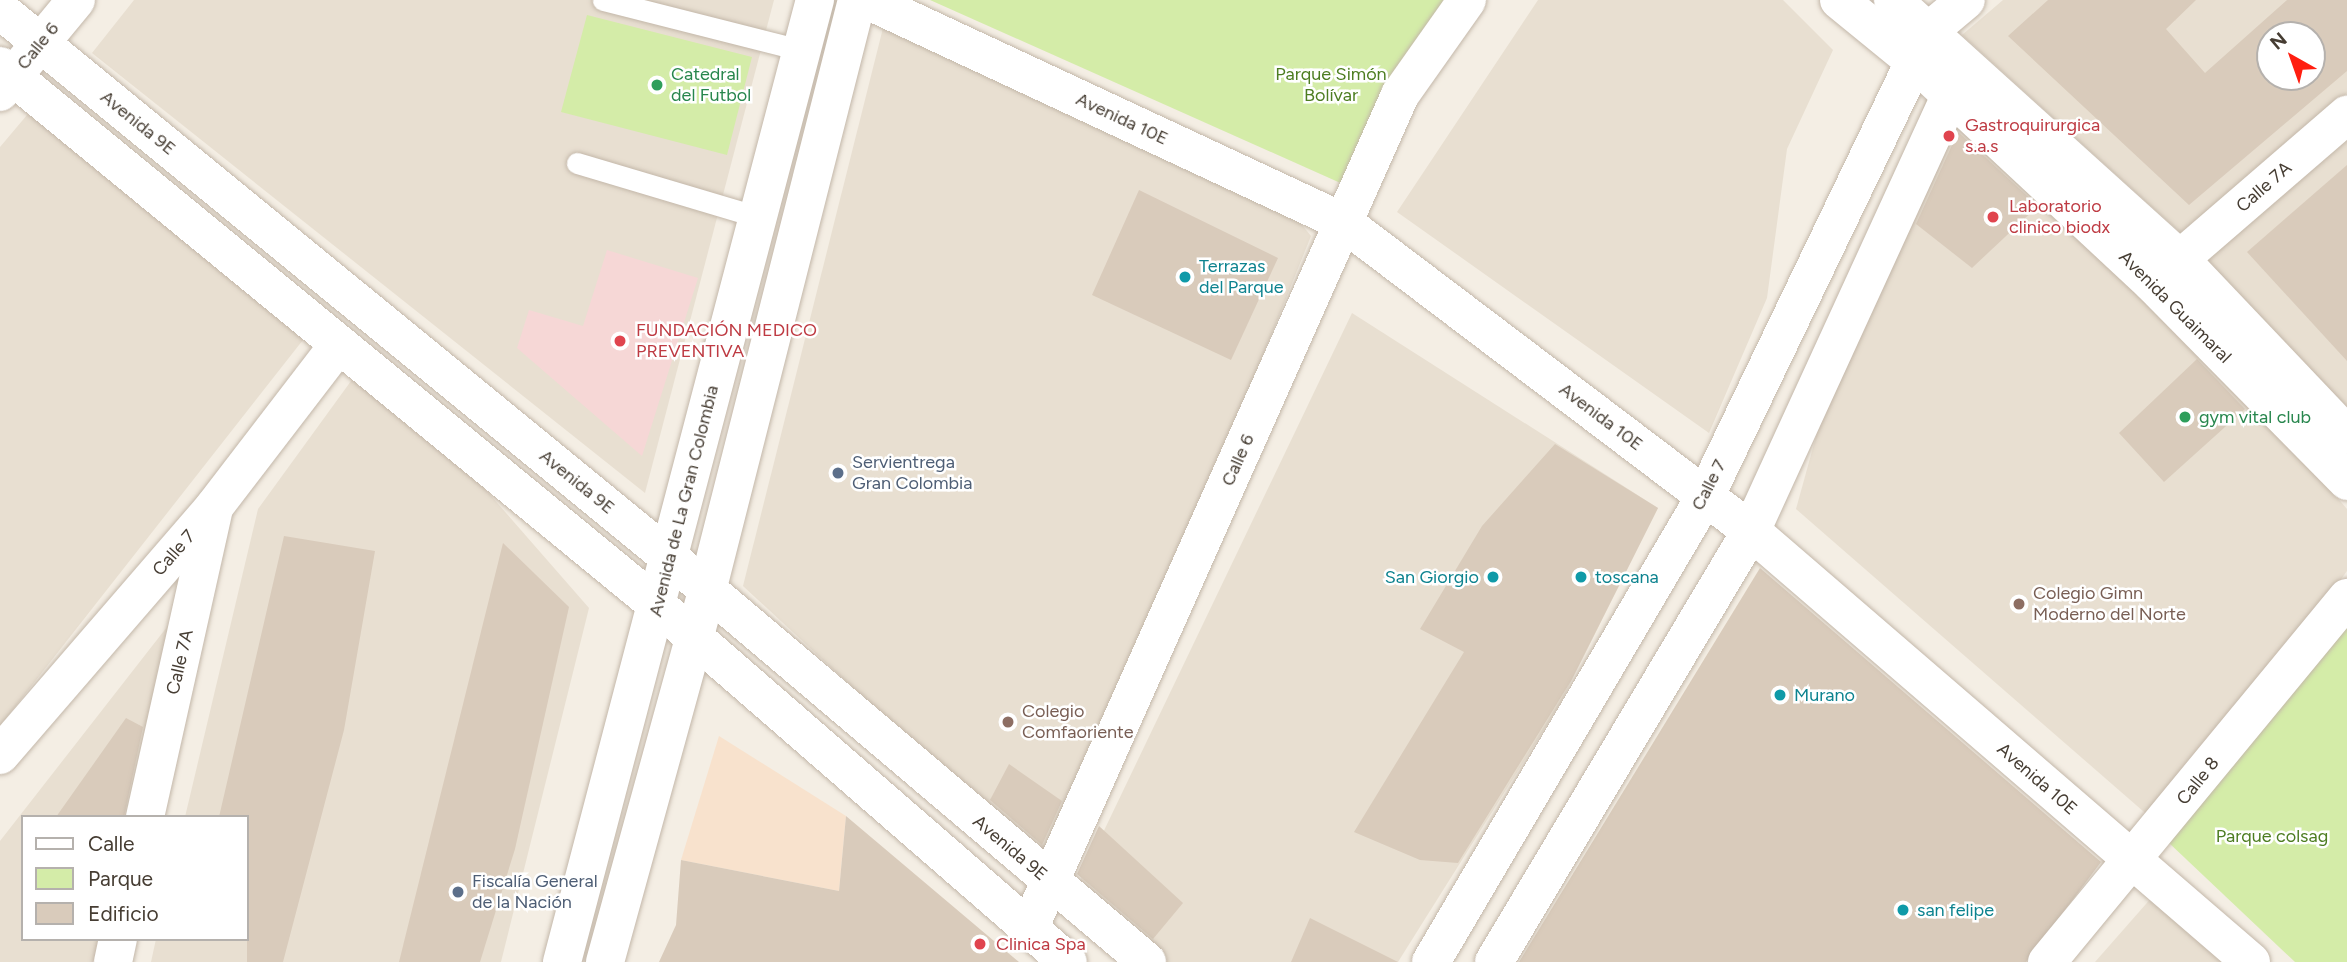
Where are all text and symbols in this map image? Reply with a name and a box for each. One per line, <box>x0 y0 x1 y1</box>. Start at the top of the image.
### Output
street label: Calle 6 <box>12 18 64 74</box>
north arrow <box>2256 21 2326 91</box>
text: N <box>2265 28 2291 55</box>
place label: Catedral del Futbol <box>671 64 751 106</box>
park label: Parque Simón Bolívar <box>1275 64 1387 106</box>
marker: Catedral del Futbol <box>649 77 665 93</box>
street label: Avenida 9E <box>96 86 180 160</box>
street label: Avenida 10E <box>1073 88 1171 150</box>
place label: Gastroquirurgica s.a.s <box>1965 115 2100 158</box>
marker: Gastroquirurgica s.a.s <box>1939 126 1959 146</box>
street label: Calle 7A <box>2232 157 2296 217</box>
place label: Laboratorio clinico biodx <box>2009 196 2110 238</box>
marker: Laboratorio clinico biodx <box>1983 207 2003 227</box>
street label: Avenida Guaimaral <box>2114 246 2236 368</box>
place label: Terrazas del Parque <box>1199 256 1284 298</box>
marker: Terrazas del Parque <box>1177 269 1193 285</box>
place label: FUNDACIÓN MEDICO PREVENTIVA <box>636 320 817 362</box>
marker: FUNDACIÓN MEDICO PREVENTIVA <box>610 331 630 351</box>
street label: Avenida 10E <box>1555 379 1647 455</box>
street label: Avenida de La Gran Colombia <box>645 383 723 619</box>
place label: gym vital club <box>2199 406 2311 428</box>
marker: gym vital club <box>2177 409 2193 425</box>
street label: Calle 6 <box>1217 431 1259 489</box>
street label: Avenida 9E <box>535 445 619 519</box>
place label: Servientrega Gran Colombia <box>852 452 972 494</box>
street label: Calle 7 <box>1687 456 1731 514</box>
marker: Servientrega Gran Colombia <box>830 465 846 481</box>
street label: Calle 7 <box>148 526 200 580</box>
place label: San Giorgio <box>1385 566 1479 588</box>
place label: toscana <box>1595 566 1659 588</box>
marker: San Giorgio <box>1485 569 1501 585</box>
marker: toscana <box>1573 569 1589 585</box>
place label: Colegio Gimn Moderno del Norte <box>2033 583 2186 626</box>
marker: Colegio Gimn Moderno del Norte <box>2011 596 2027 612</box>
street label: Calle 7A <box>162 627 198 697</box>
place label: Murano <box>1794 684 1855 706</box>
marker: Murano <box>1772 687 1788 703</box>
place label: Colegio Comfaoriente <box>1022 701 1134 744</box>
marker: Colegio Comfaoriente <box>1000 714 1016 730</box>
street label: Avenida 10E <box>1993 738 2081 820</box>
street label: Calle 8 <box>2172 753 2224 809</box>
street label: Avenida 9E <box>969 811 1051 885</box>
legend <box>21 815 248 941</box>
park label: Parque colsag <box>2216 825 2328 847</box>
text: Calle <box>88 831 135 856</box>
text: Parque <box>88 866 153 891</box>
place label: Fiscalía General de la Nación <box>472 871 598 914</box>
marker: Fiscalía General de la Nación <box>450 884 466 900</box>
place label: san felipe <box>1917 899 1994 921</box>
text: Edificio <box>88 901 159 926</box>
marker: san felipe <box>1895 902 1911 918</box>
place label: Clinica Spa <box>996 933 1086 955</box>
marker: Clinica Spa <box>970 934 990 954</box>

